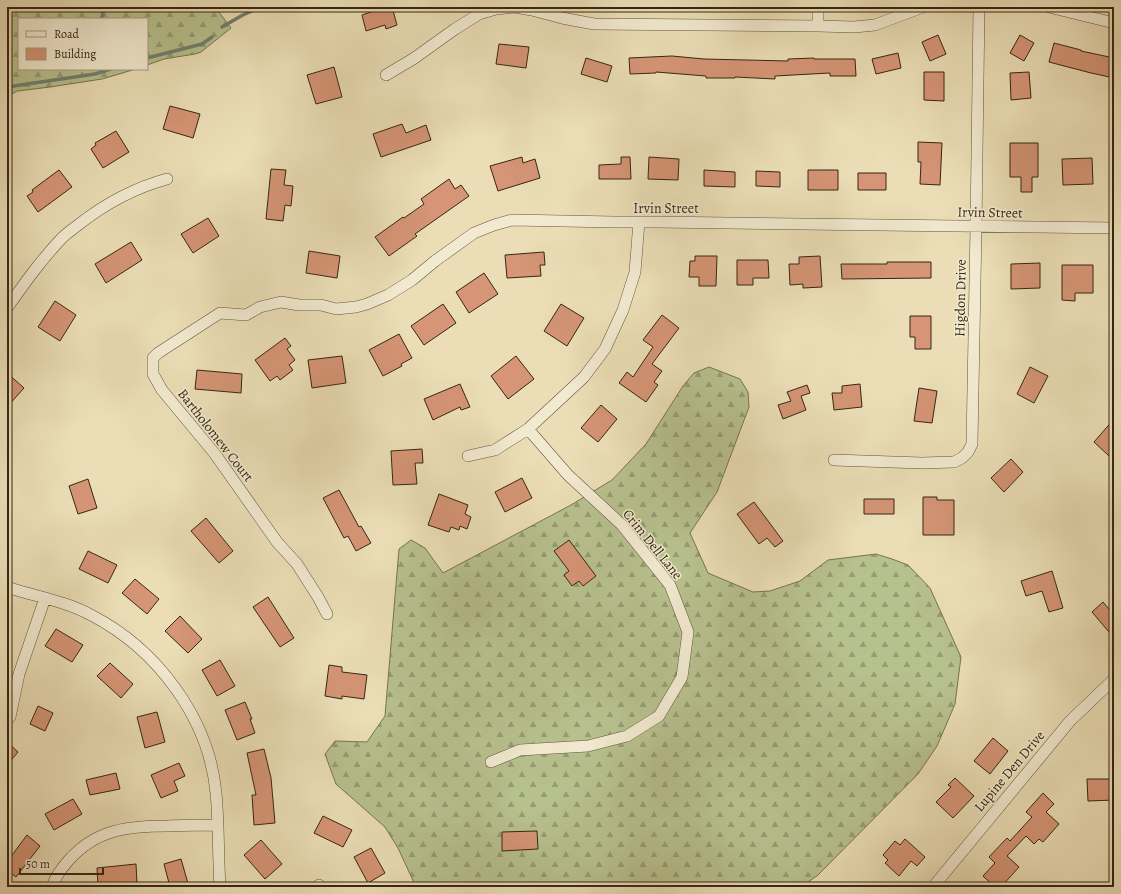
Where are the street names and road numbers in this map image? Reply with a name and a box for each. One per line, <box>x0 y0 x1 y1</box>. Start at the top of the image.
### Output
street label: Irvin Street <box>633 199 699 218</box>
street label: Irvin Street <box>957 202 1023 223</box>
street label: Higdon Drive <box>950 259 971 337</box>
street label: Bartholomew Court <box>173 385 258 486</box>
street label: Crim Dell Lane <box>618 505 687 584</box>
street label: Lupine Den Drive <box>970 727 1049 816</box>

